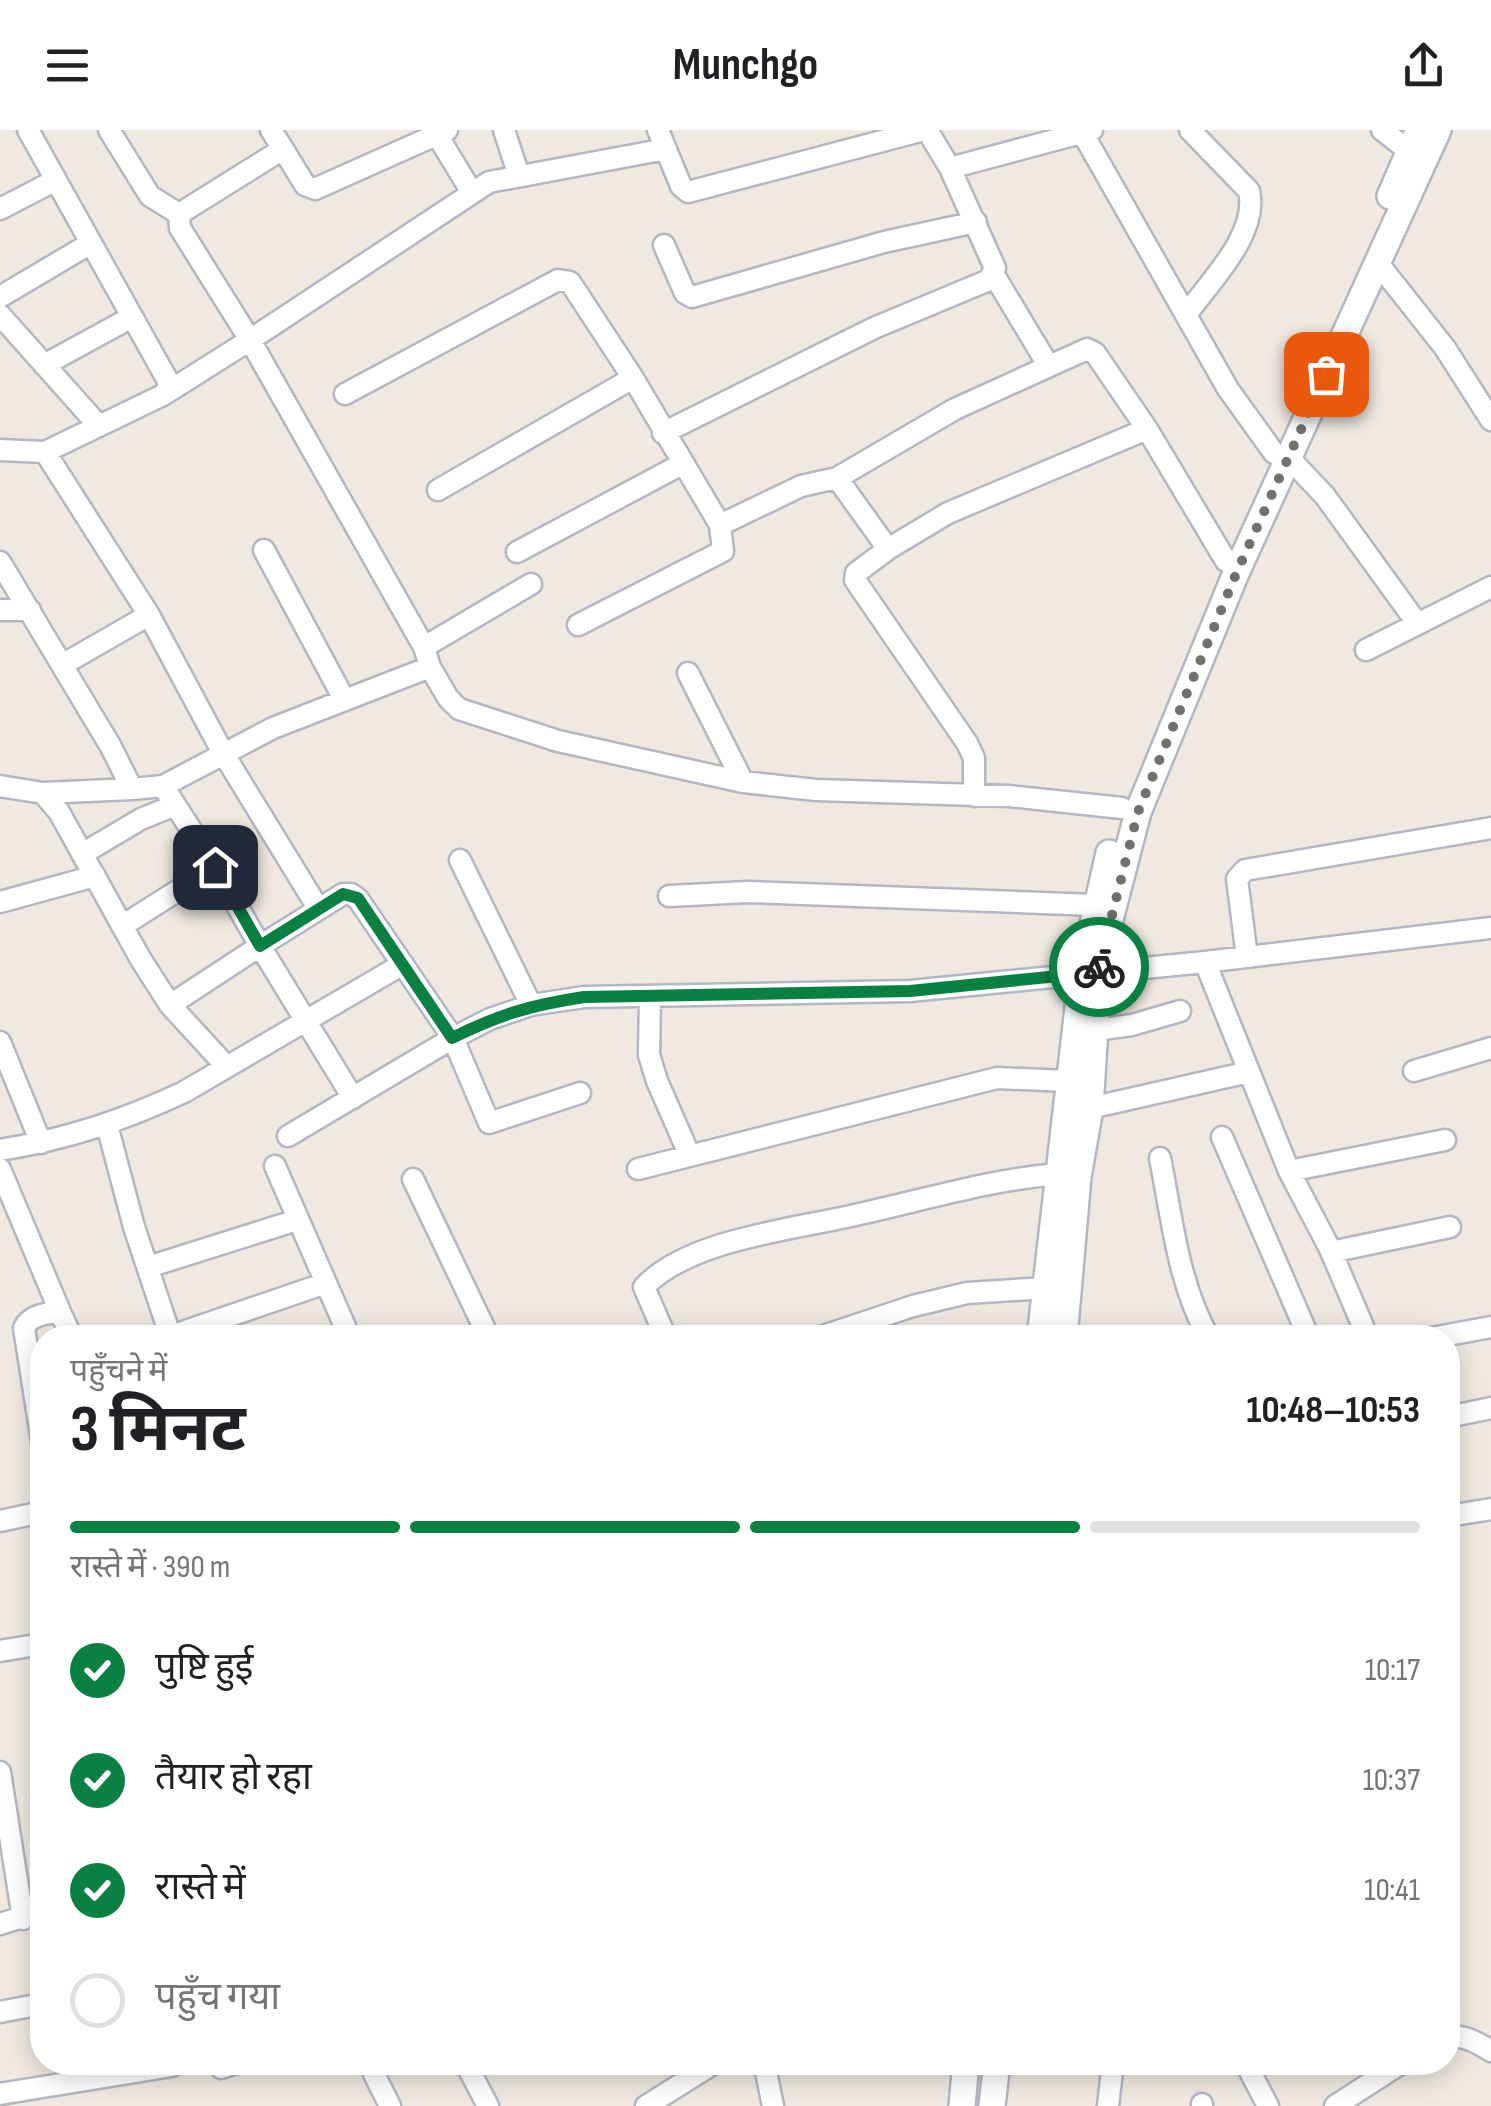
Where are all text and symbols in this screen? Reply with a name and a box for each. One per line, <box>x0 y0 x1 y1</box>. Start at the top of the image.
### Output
icon: menu <box>40 38 95 93</box>
text: Munchgo <box>673 38 818 93</box>
icon: share <box>1396 38 1451 93</box>
pin <box>1284 332 1369 417</box>
icon: bag <box>1299 347 1354 402</box>
pin <box>173 825 258 910</box>
icon: home <box>188 840 243 895</box>
courier <box>1049 917 1149 1017</box>
icon: bike <box>1072 940 1127 995</box>
text: पहुँचने में <box>70 1352 167 1391</box>
text: 10:48–10:53 <box>1246 1388 1420 1433</box>
text: 3 मिनट <box>70 1392 246 1470</box>
text: रास्ते में · 390 m <box>70 1548 230 1587</box>
icon: check <box>70 1643 125 1698</box>
text: पुष्टि हुई <box>155 1645 254 1690</box>
text: 10:17 <box>1365 1651 1420 1690</box>
icon: check <box>70 1753 125 1808</box>
text: तैयार हो रहा <box>155 1755 312 1800</box>
text: 10:37 <box>1363 1761 1420 1800</box>
icon: check <box>70 1863 125 1918</box>
text: रास्ते में <box>155 1865 246 1910</box>
text: 10:41 <box>1364 1871 1420 1910</box>
text: पहुँच गया <box>155 1975 280 2020</box>

